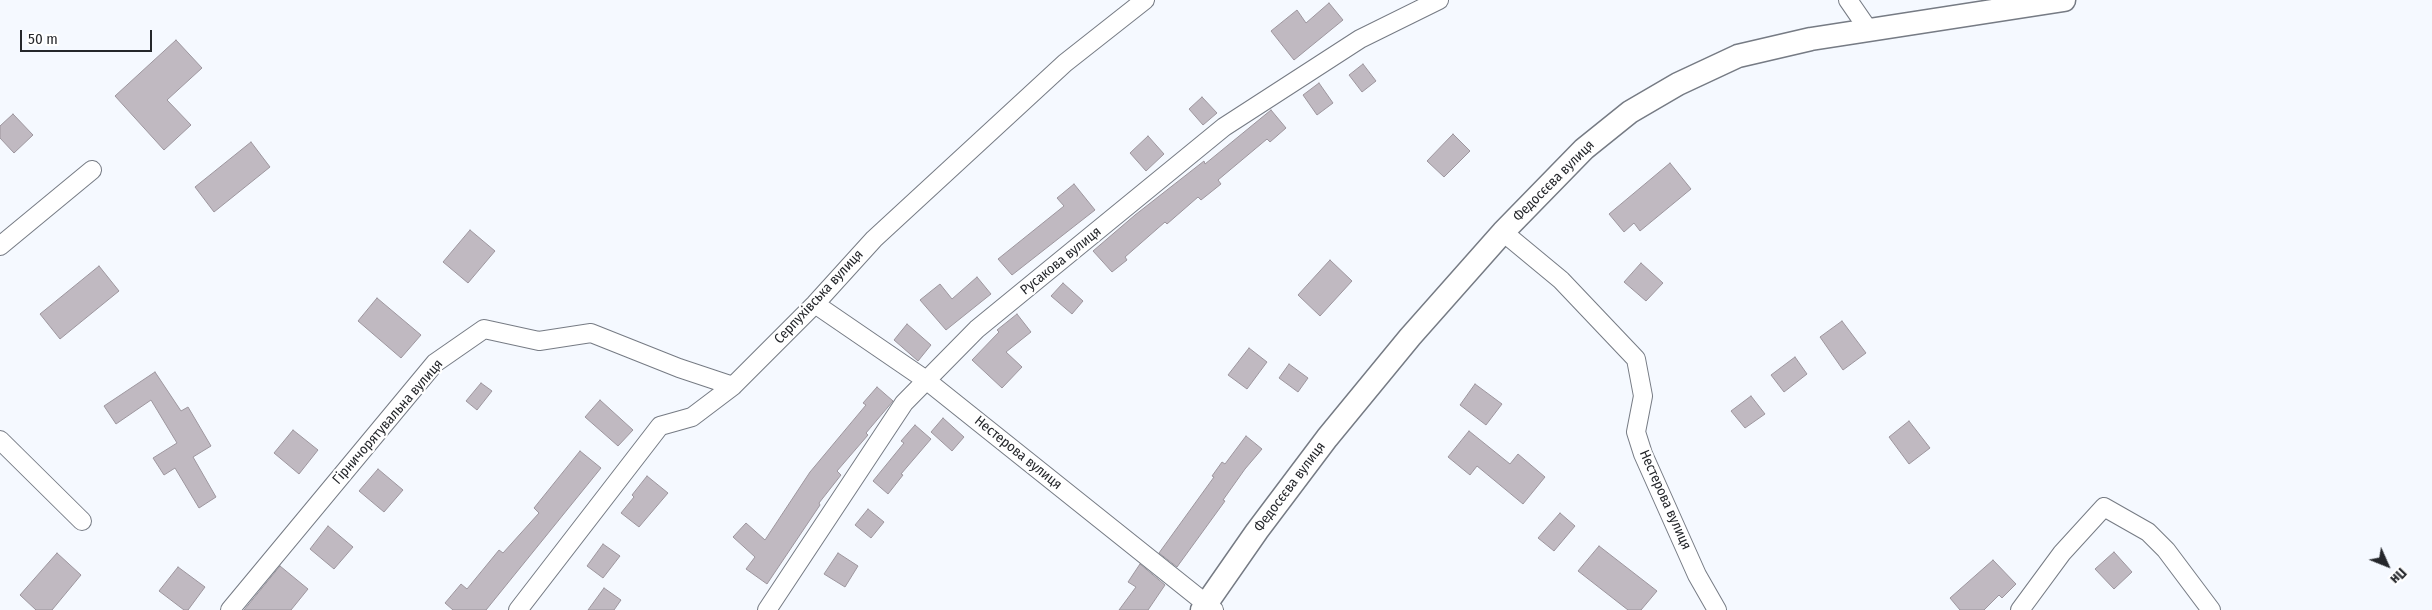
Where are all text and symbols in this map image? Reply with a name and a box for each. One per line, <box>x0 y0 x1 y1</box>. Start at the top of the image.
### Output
scale bar <box>22 20 155 52</box>
text: 50 m <box>28 30 58 48</box>
street label: Федосєєва вулиця <box>1510 137 1598 225</box>
street label: Русакова вулиця <box>1017 223 1105 299</box>
street label: Серпухівська вулиця <box>771 246 867 348</box>
street label: Гірничорятувальна вулиця <box>329 356 447 488</box>
street label: Нестерова вулиця <box>971 413 1065 493</box>
street label: Федосєєва вулиця <box>1251 439 1329 535</box>
street label: Нестерова вулиця <box>1635 447 1695 553</box>
north arrow <box>2362 540 2412 590</box>
text: Пн <box>2387 564 2410 587</box>

